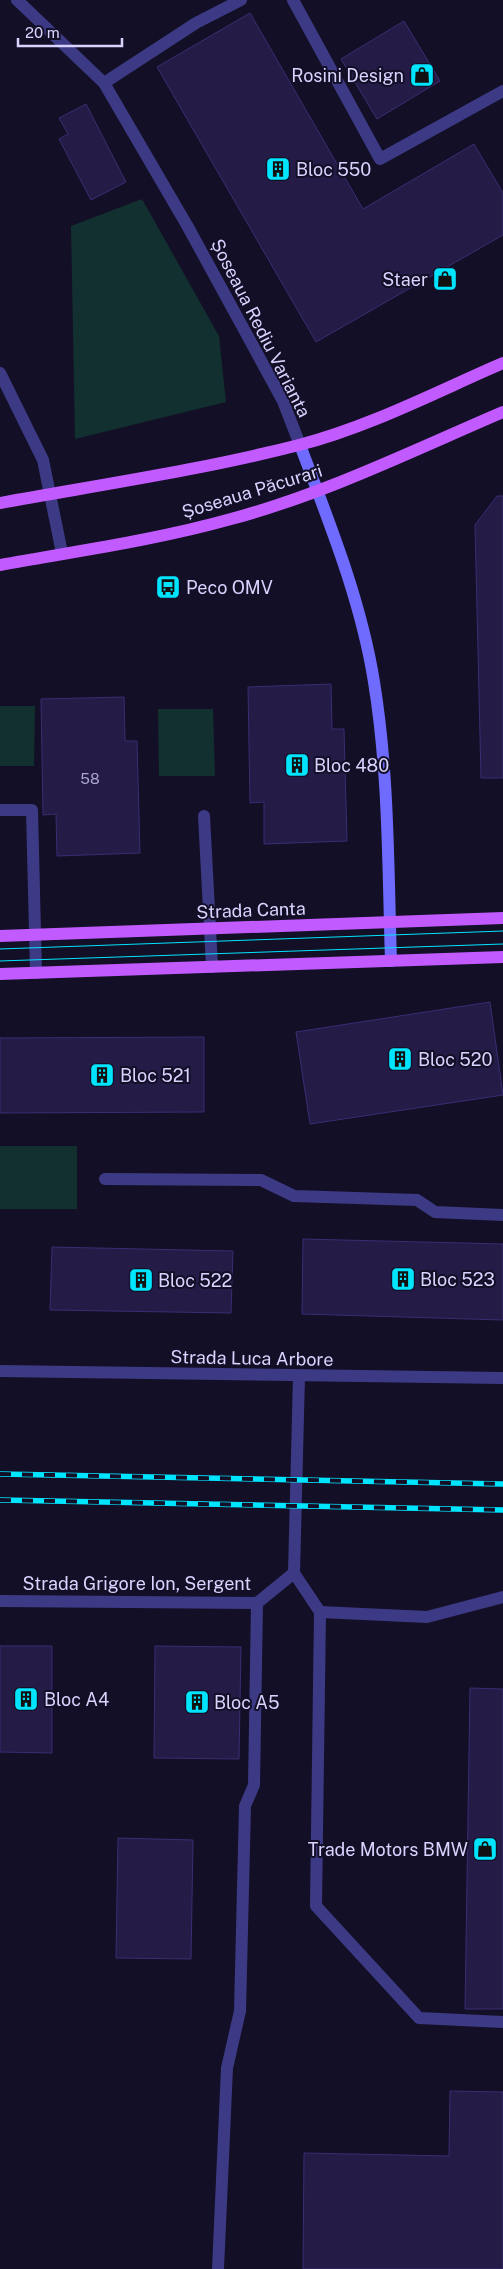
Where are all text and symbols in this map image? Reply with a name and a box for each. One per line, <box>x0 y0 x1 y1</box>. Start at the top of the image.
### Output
scale bar <box>18 15 121 47</box>
text: 20 m <box>25 24 60 41</box>
shop icon: Rosini Design <box>409 62 435 88</box>
place label: Rosini Design <box>291 65 404 86</box>
building icon: Bloc 550 <box>265 156 291 182</box>
place label: Bloc 550 <box>296 159 371 180</box>
street label: Șoseaua Rediu Varianta <box>207 235 315 421</box>
shop icon: Staer <box>432 266 458 292</box>
place label: Staer <box>382 269 428 290</box>
street label: Șoseaua Păcurari <box>179 460 325 522</box>
bus stop icon: Peco OMV <box>155 574 181 600</box>
place label: Peco OMV <box>186 577 273 598</box>
building icon: Bloc 480 <box>284 752 310 778</box>
place label: Bloc 480 <box>314 755 389 776</box>
house number: 58 <box>80 770 100 787</box>
street label: Strada Canta <box>196 898 306 922</box>
building icon: Bloc 520 <box>387 1046 413 1072</box>
place label: Bloc 520 <box>418 1049 493 1070</box>
building icon: Bloc 521 <box>89 1062 115 1088</box>
place label: Bloc 521 <box>120 1065 191 1086</box>
building icon: Bloc 523 <box>390 1266 416 1292</box>
building icon: Bloc 522 <box>128 1267 154 1293</box>
place label: Bloc 523 <box>420 1269 495 1290</box>
place label: Bloc 522 <box>158 1270 232 1291</box>
street label: Strada Luca Arbore <box>170 1346 334 1370</box>
street label: Strada Grigore Ion, Sergent <box>23 1573 251 1594</box>
building icon: Bloc A4 <box>13 1686 39 1712</box>
place label: Bloc A4 <box>44 1689 109 1710</box>
building icon: Bloc A5 <box>184 1689 210 1715</box>
place label: Bloc A5 <box>214 1692 280 1713</box>
shop icon: Trade Motors BMW <box>472 1836 498 1862</box>
place label: Trade Motors BMW <box>308 1839 468 1860</box>

